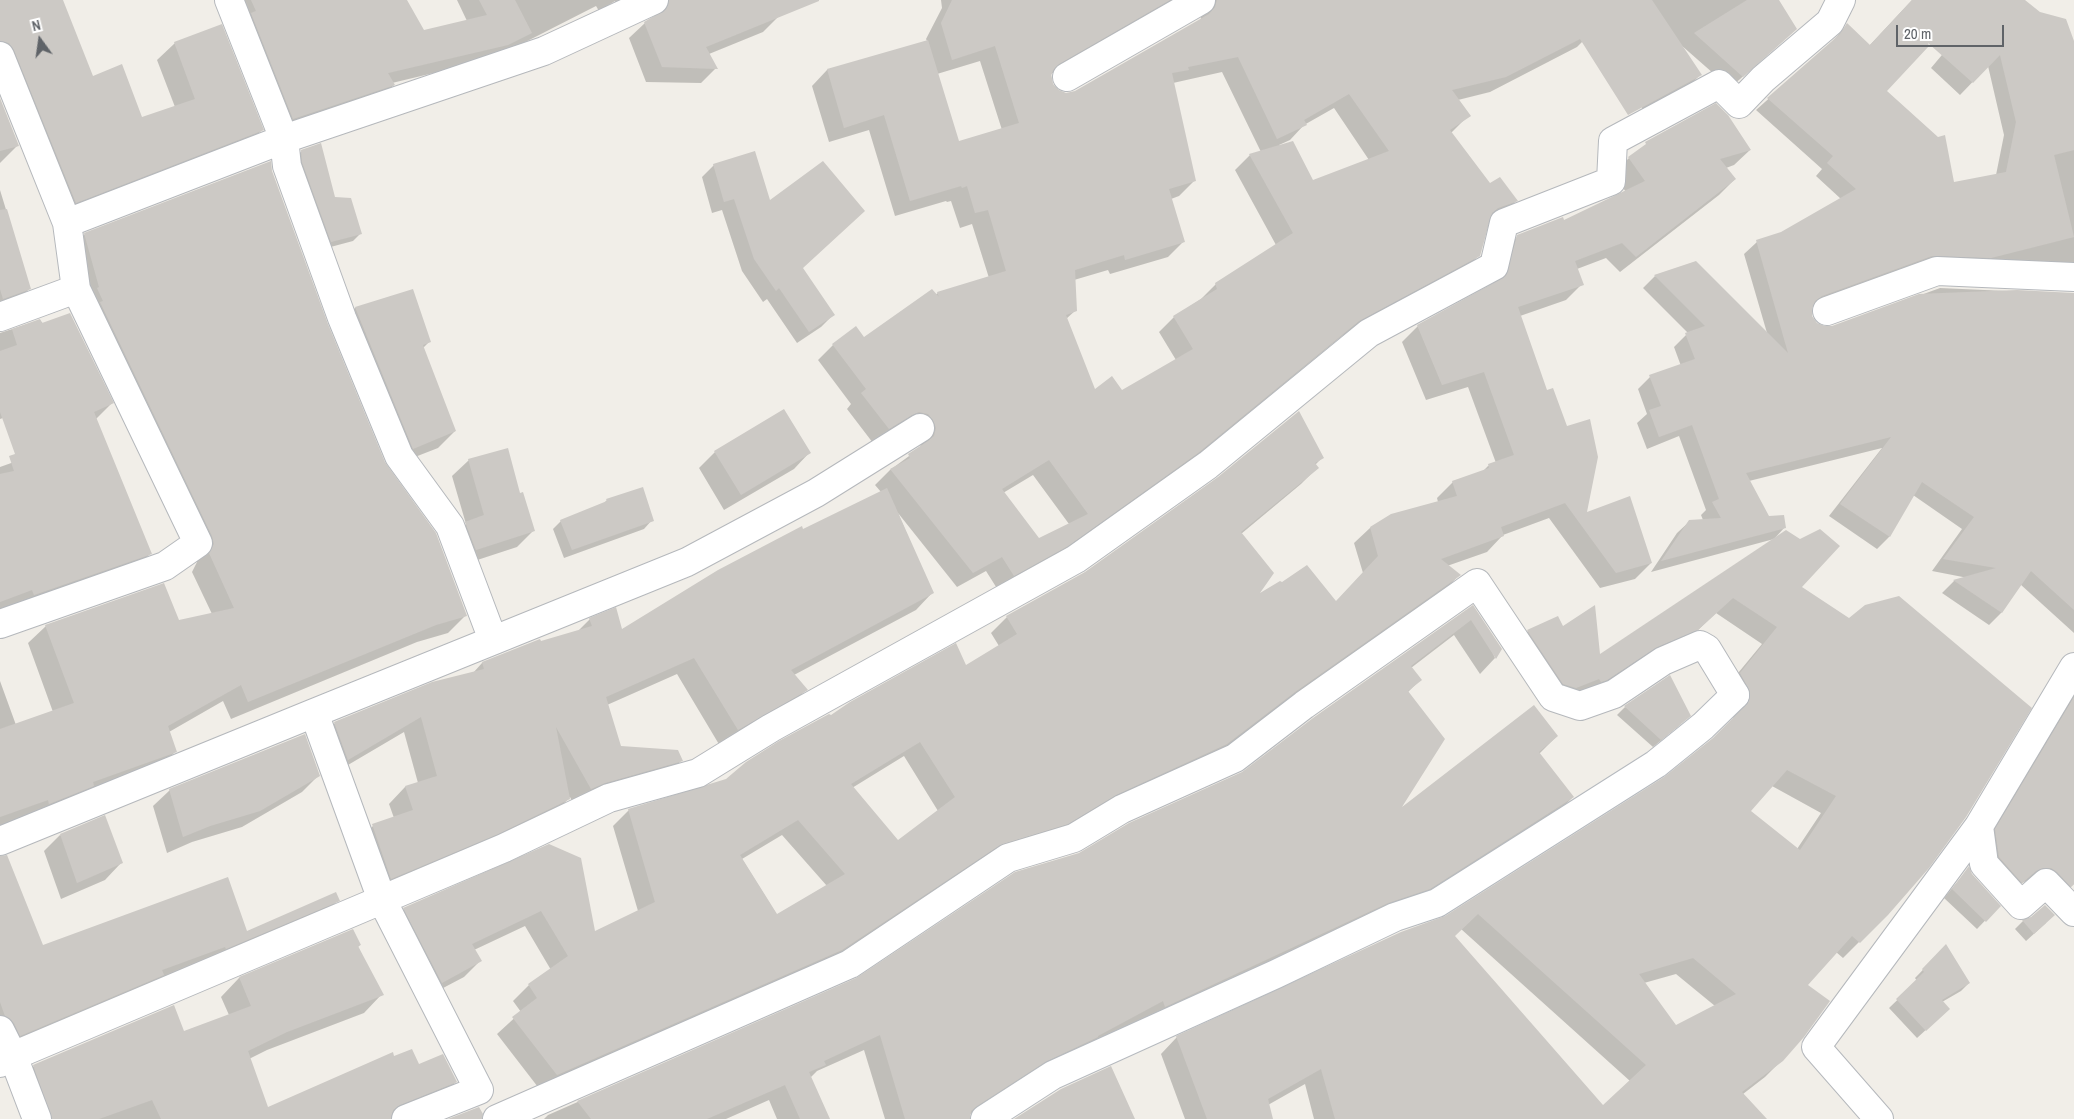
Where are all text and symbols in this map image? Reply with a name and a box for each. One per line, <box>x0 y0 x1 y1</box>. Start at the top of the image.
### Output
north arrow <box>15 15 65 65</box>
scale bar <box>1899 15 2006 47</box>
text: N <box>30 16 43 35</box>
text: 20 m <box>1904 23 1931 44</box>

